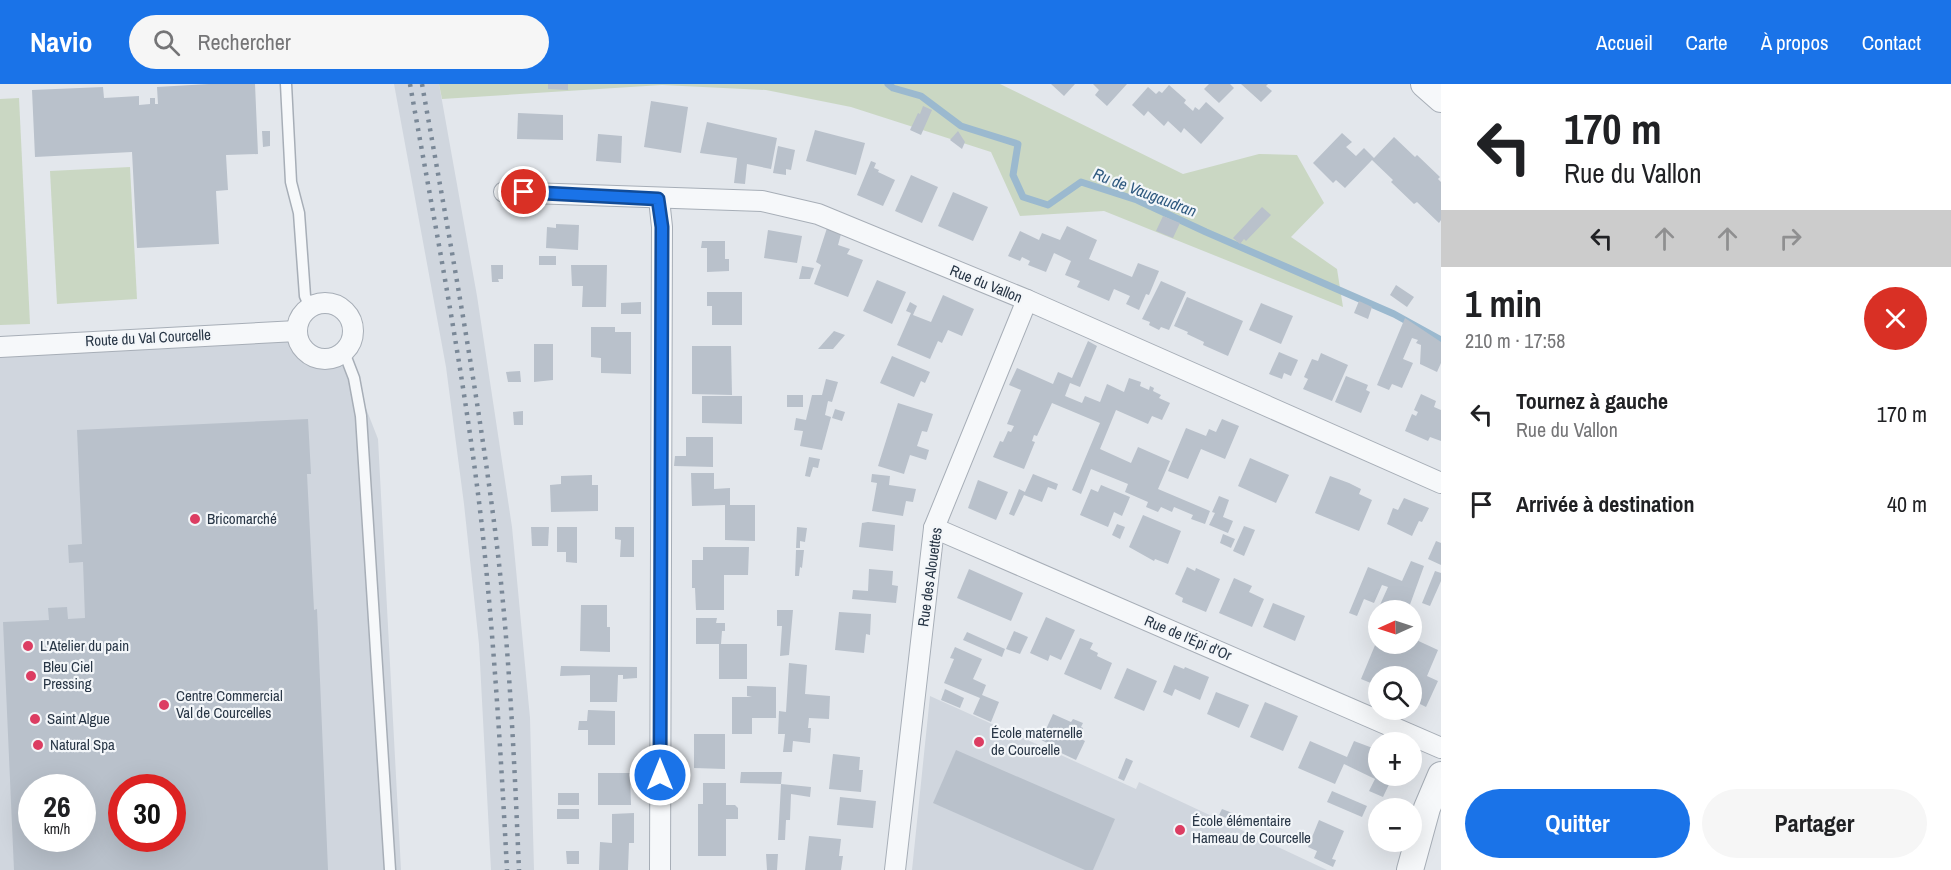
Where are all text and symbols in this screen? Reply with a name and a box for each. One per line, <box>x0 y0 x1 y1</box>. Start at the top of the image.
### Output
search box <box>129 15 549 69</box>
text: Navio <box>30 23 93 61</box>
icon: search <box>150 26 183 59</box>
text: Rechercher <box>198 27 291 57</box>
text: Accueil <box>1596 28 1653 57</box>
text: Carte <box>1686 28 1728 57</box>
text: À propos <box>1761 28 1829 57</box>
text: Contact <box>1862 28 1921 57</box>
text: 170 m <box>1564 101 1662 157</box>
icon: left <box>1465 108 1543 186</box>
text: Rue du Vallon <box>1564 155 1701 191</box>
water label: Ru de Vaugaudran <box>1090 162 1200 222</box>
pin <box>498 166 549 217</box>
icon: arrive <box>507 175 540 208</box>
icon: left <box>1585 222 1618 255</box>
icon: ahead <box>1648 222 1681 255</box>
icon: ahead <box>1711 222 1744 255</box>
icon: right <box>1774 222 1807 255</box>
street label: Rue du Vallon <box>947 259 1026 308</box>
text: 1 min <box>1465 280 1542 328</box>
button: close <box>1864 287 1927 350</box>
street label: Route du Val Courcelle <box>85 324 211 351</box>
text: 210 m · 17:58 <box>1465 327 1565 354</box>
text: Tournez à gauche <box>1516 386 1668 416</box>
icon: left <box>1465 398 1498 431</box>
text: 170 m <box>1877 399 1927 429</box>
text: Rue du Vallon <box>1516 416 1618 443</box>
icon: arrive <box>1465 488 1498 521</box>
text: Arrivée à destination <box>1516 489 1694 519</box>
text: 40 m <box>1887 489 1927 519</box>
place label: Bricomarché <box>207 508 277 529</box>
marker: Bricomarché <box>188 512 202 526</box>
street label: Rue des Alouettes <box>912 526 947 628</box>
north arrow <box>1368 600 1422 654</box>
map controls <box>1368 600 1422 852</box>
street label: Rue de l'Épi d'Or <box>1141 610 1235 665</box>
place label: L'Atelier du pain <box>40 635 129 656</box>
marker: L'Atelier du pain <box>21 639 35 653</box>
place label: Bleu Ciel Pressing <box>43 656 93 694</box>
button: search <box>1368 666 1422 720</box>
marker: Bleu Ciel Pressing <box>24 669 38 683</box>
place label: Centre Commercial Val de Courcelles <box>176 685 283 723</box>
marker: Centre Commercial Val de Courcelles <box>157 698 171 712</box>
place label: Saint Algue <box>47 708 110 729</box>
marker: Saint Algue <box>28 712 42 726</box>
place label: École maternelle de Courcelle <box>991 722 1083 760</box>
button: + <box>1368 732 1422 786</box>
place label: Natural Spa <box>50 734 115 755</box>
marker: École maternelle de Courcelle <box>972 735 986 749</box>
marker: Natural Spa <box>31 738 45 752</box>
position arrow <box>628 743 692 807</box>
speed limit sign: 30 <box>108 774 186 852</box>
text: 26 <box>43 786 71 826</box>
button: Quitter <box>1465 789 1690 858</box>
button: Partager <box>1702 789 1927 858</box>
button: − <box>1368 798 1422 852</box>
place label: École élémentaire Hameau de Courcelle <box>1192 810 1311 848</box>
text: km/h <box>44 818 70 839</box>
marker: École élémentaire Hameau de Courcelle <box>1173 823 1187 837</box>

